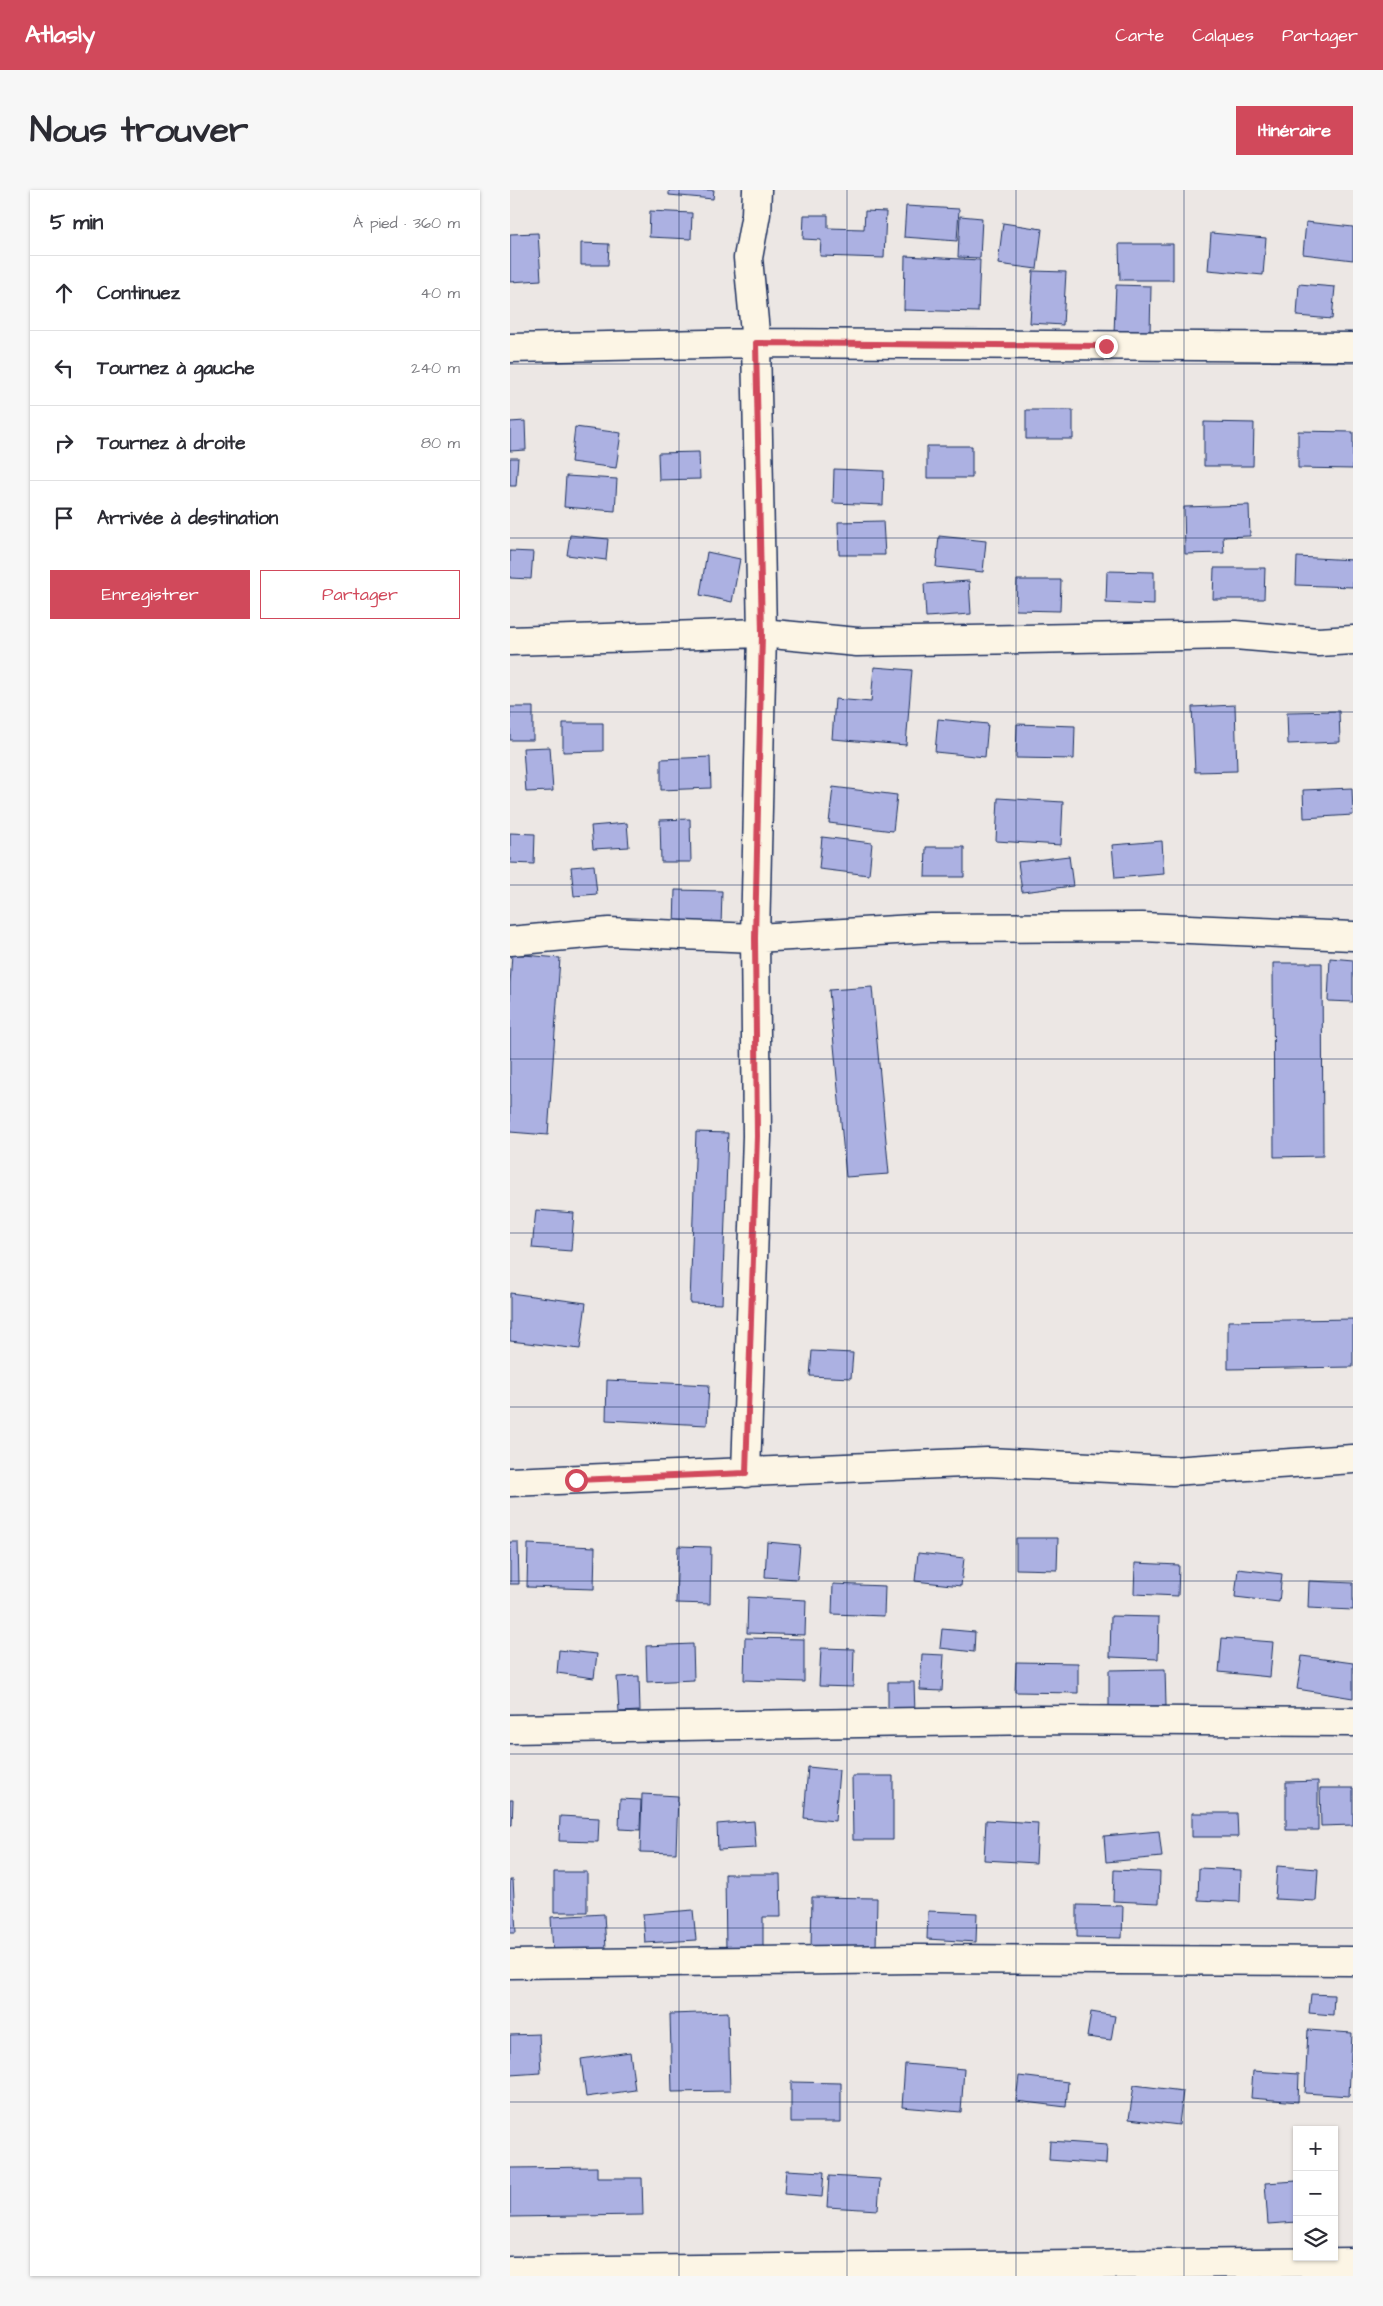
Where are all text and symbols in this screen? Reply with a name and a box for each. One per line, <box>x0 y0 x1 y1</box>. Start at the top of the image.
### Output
text: Atlasly <box>25 18 95 52</box>
text: Carte <box>1115 23 1164 48</box>
text: Calques <box>1192 23 1254 48</box>
text: Partager <box>1282 23 1358 48</box>
text: Nous trouver <box>30 106 248 155</box>
button: Itinéraire <box>1236 106 1353 155</box>
text: 5 min <box>50 208 103 237</box>
text: À pied · 360 m <box>353 212 460 234</box>
icon: ahead <box>50 279 78 307</box>
text: Continuez <box>97 280 180 307</box>
text: 40 m <box>420 282 460 304</box>
route end <box>1095 335 1118 358</box>
icon: left <box>50 354 78 382</box>
text: Tournez à gauche <box>97 355 255 382</box>
text: 240 m <box>411 357 460 379</box>
icon: right <box>50 429 78 457</box>
text: Tournez à droite <box>97 430 245 457</box>
text: 80 m <box>421 432 460 454</box>
icon: arrive <box>50 504 78 532</box>
text: Arrivée à destination <box>97 505 278 532</box>
button: Enregistrer <box>50 570 250 619</box>
button: Partager <box>260 570 460 619</box>
route start <box>565 1469 588 1492</box>
map controls <box>1293 2126 1338 2261</box>
button: + <box>1293 2126 1338 2171</box>
button: − <box>1293 2171 1338 2216</box>
button: layers <box>1293 2216 1338 2261</box>

